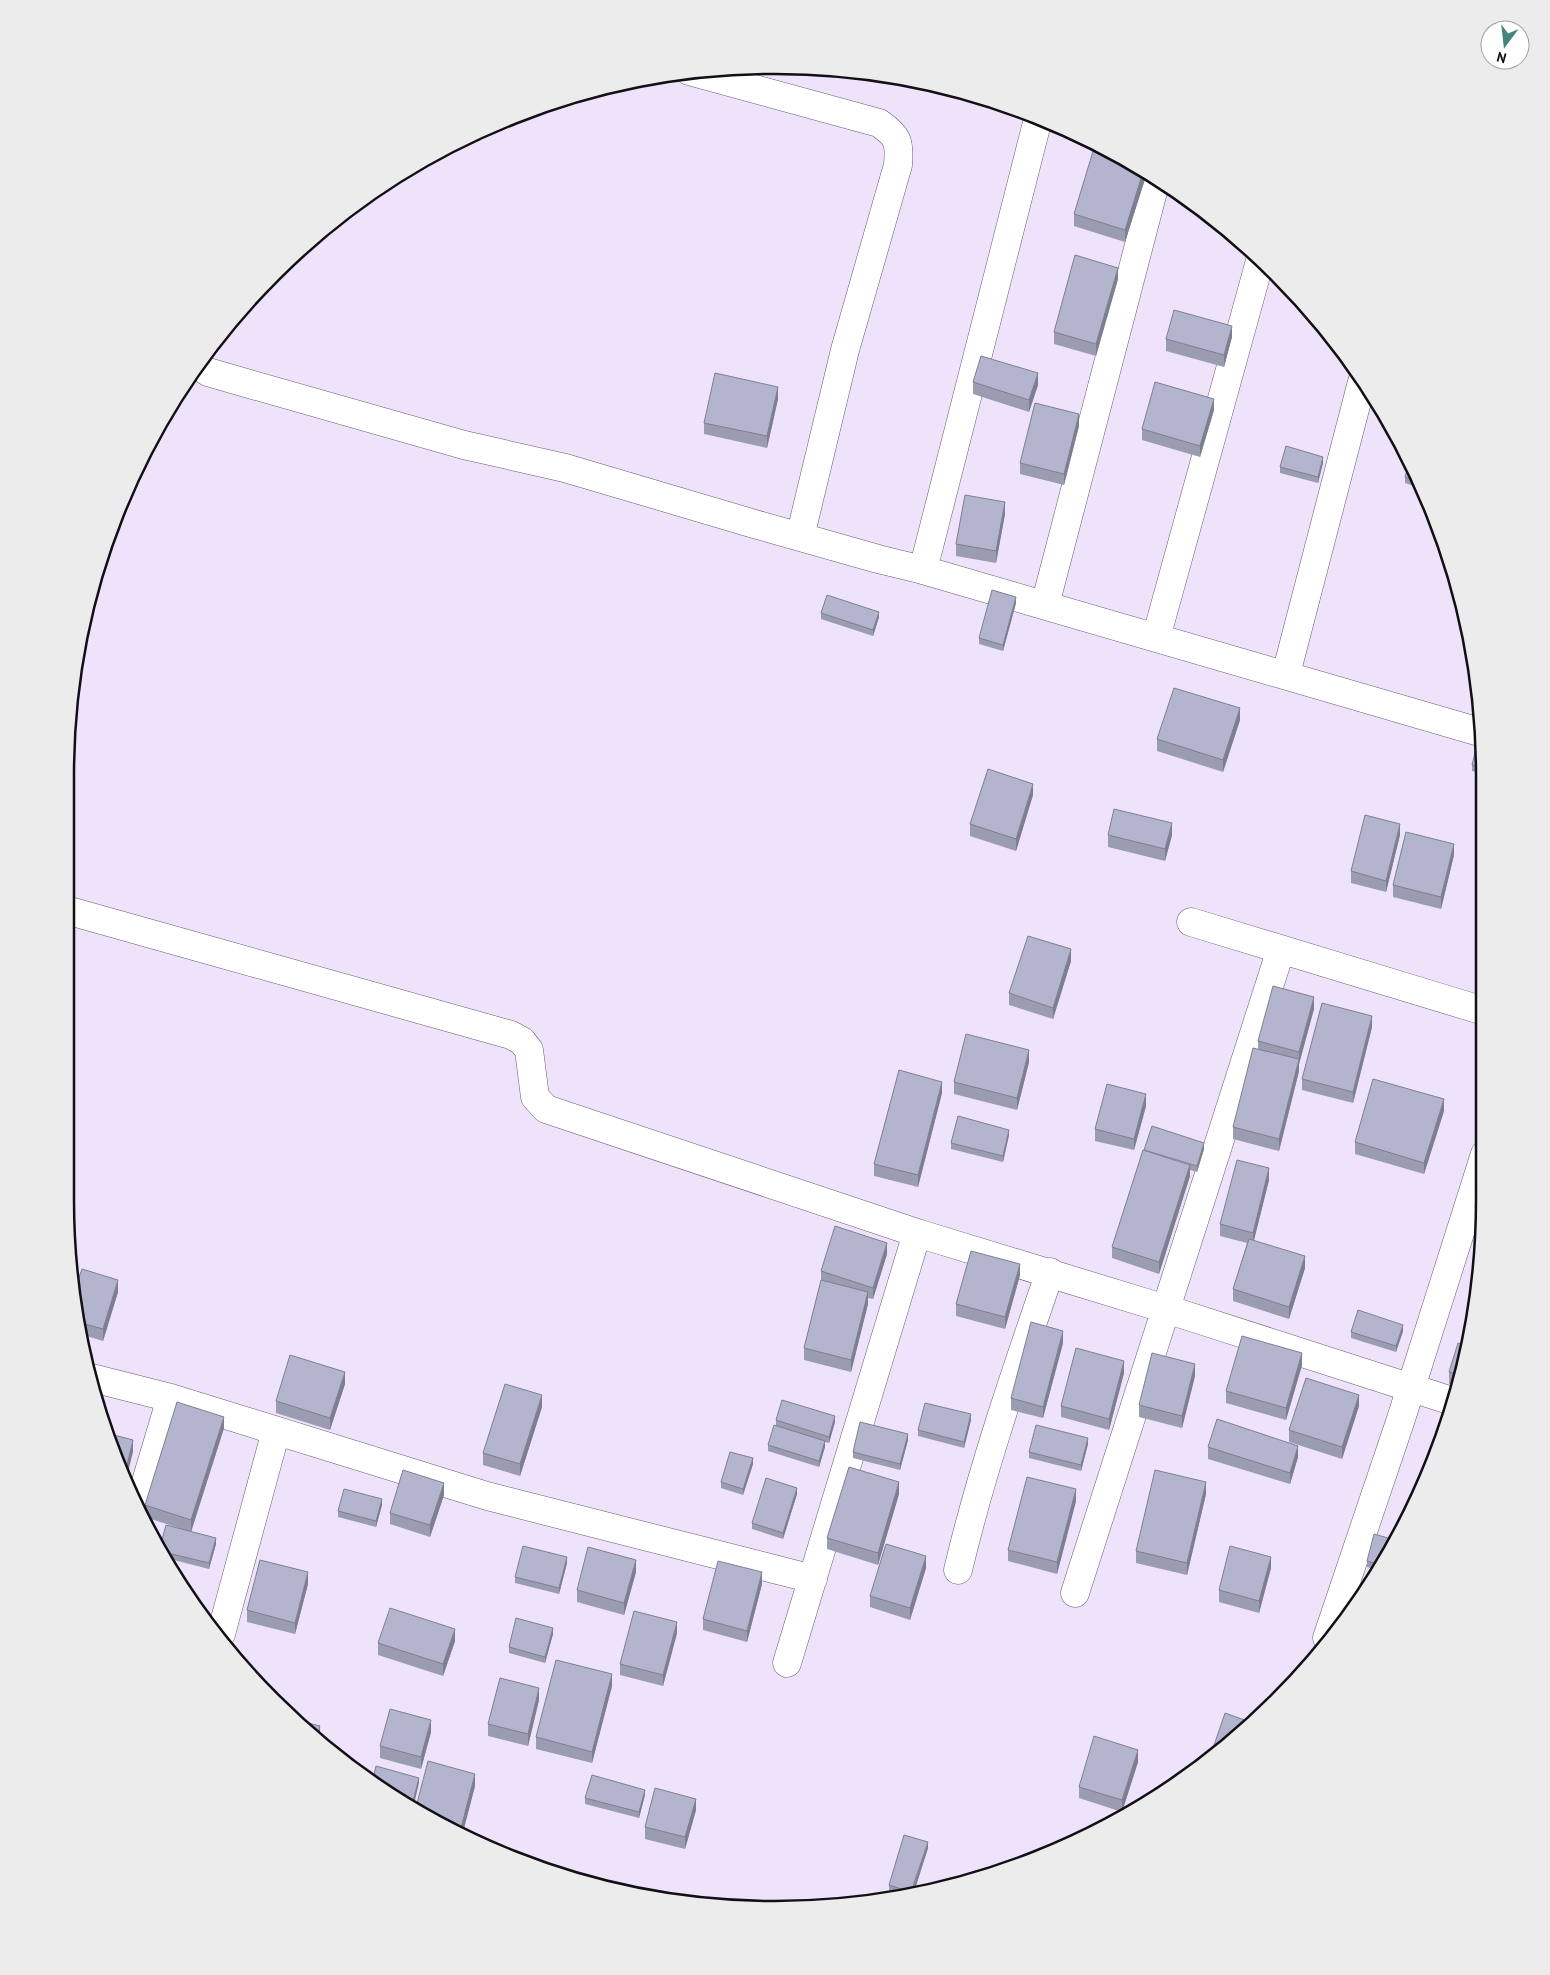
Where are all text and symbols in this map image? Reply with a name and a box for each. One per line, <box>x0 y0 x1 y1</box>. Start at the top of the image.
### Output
north arrow <box>1480 20 1530 70</box>
text: N <box>1495 48 1508 67</box>

